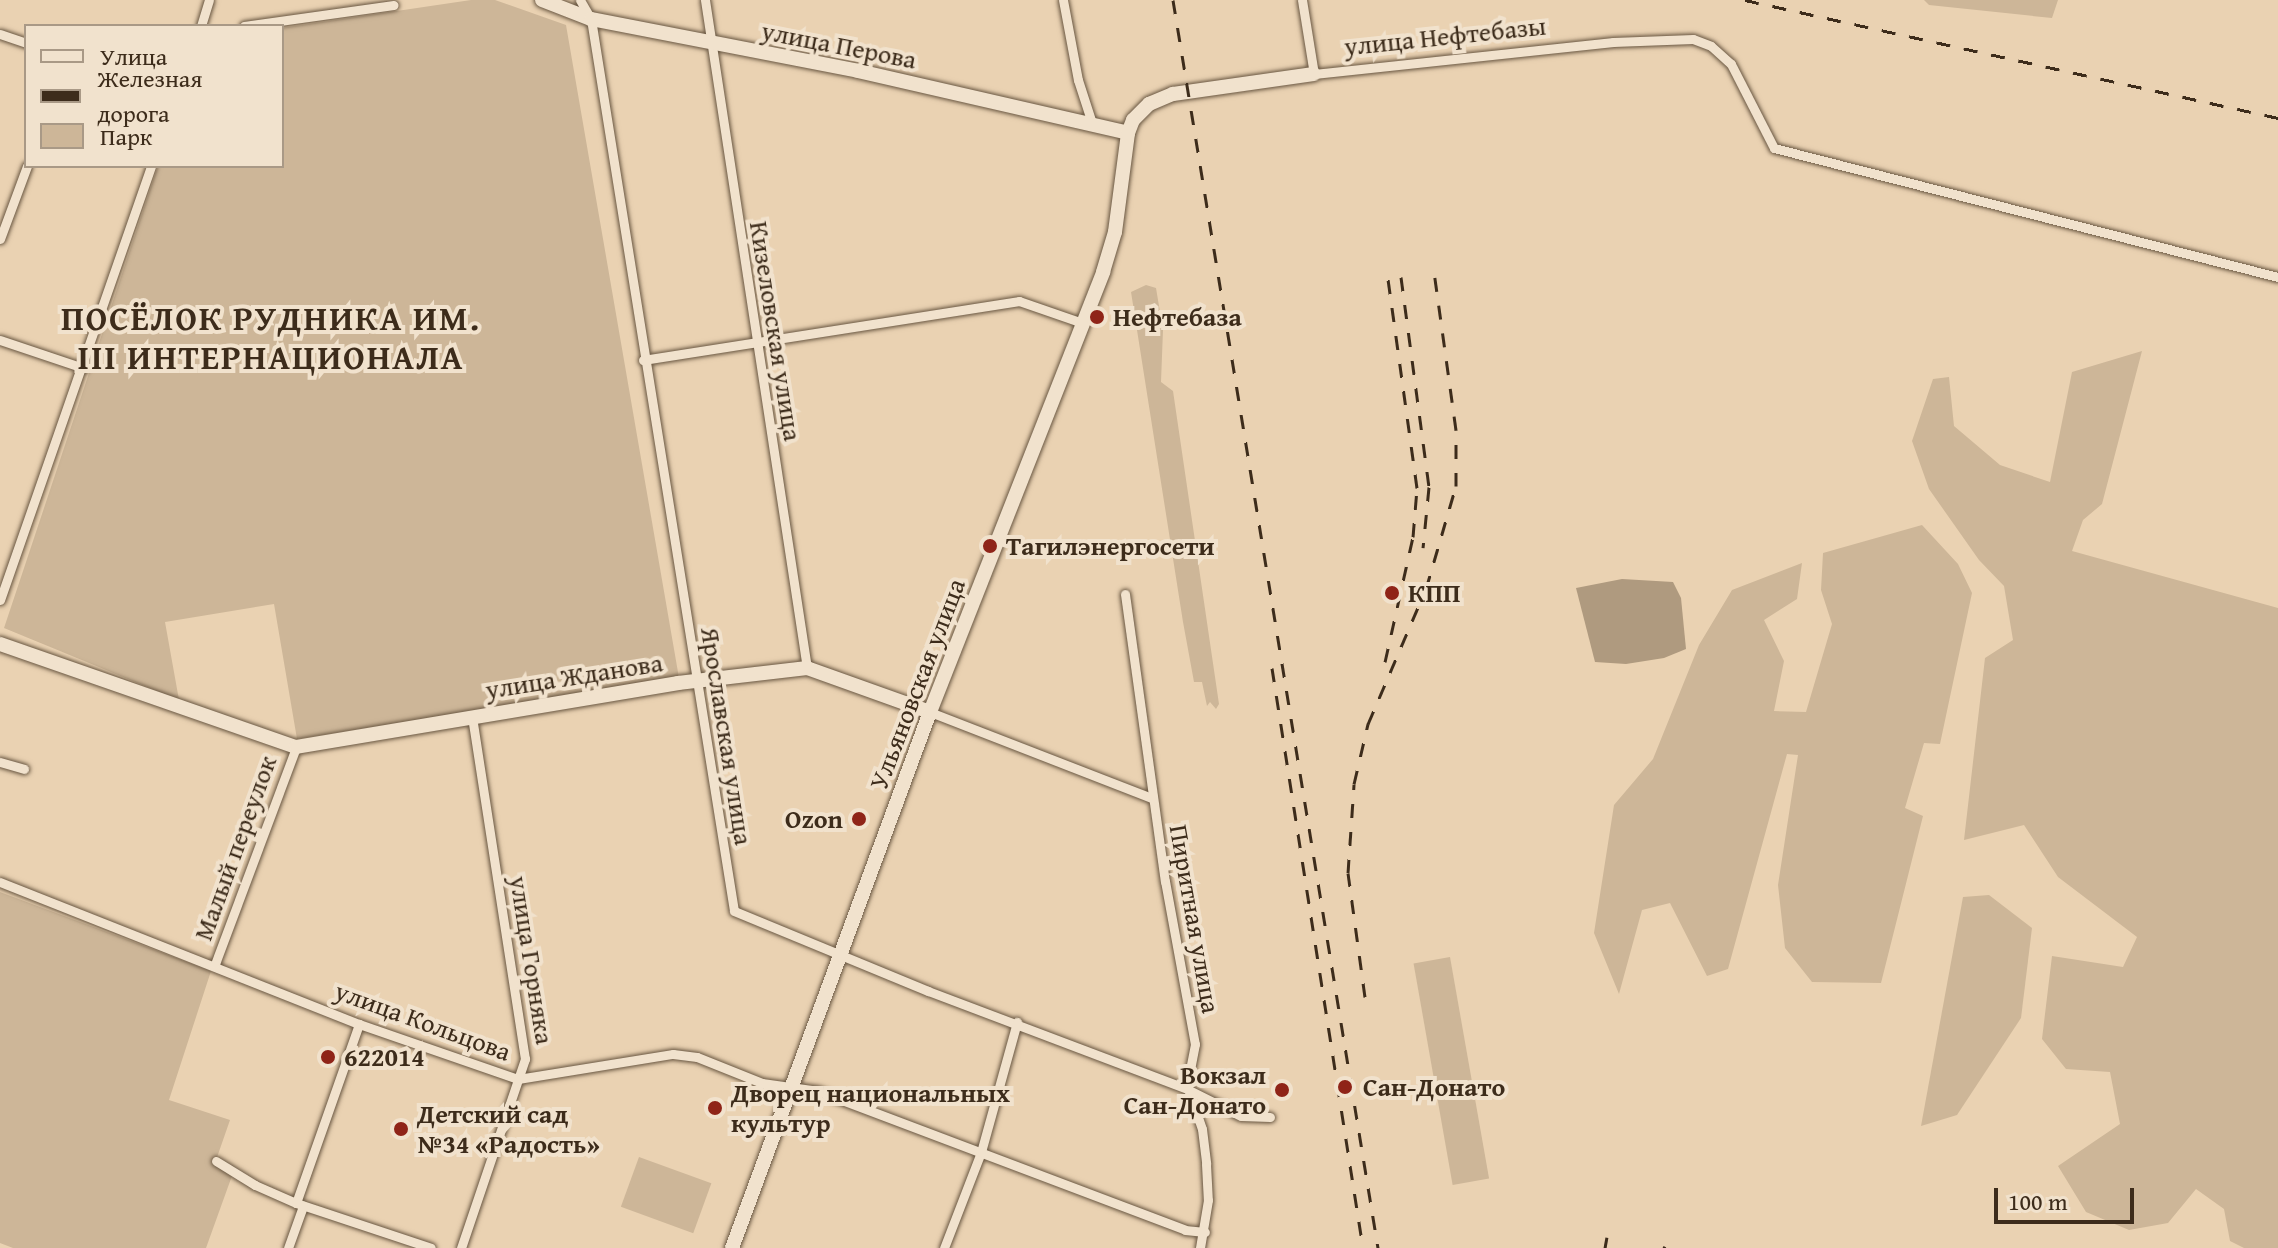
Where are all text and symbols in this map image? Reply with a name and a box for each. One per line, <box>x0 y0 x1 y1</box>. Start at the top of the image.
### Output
street label: улица Нефтебазы <box>1343 10 1547 62</box>
street label: улица Перова <box>759 15 919 75</box>
legend <box>24 24 284 168</box>
text: Улица <box>100 39 167 74</box>
text: Железная дорога <box>97 61 202 131</box>
text: Парк <box>100 119 152 154</box>
street label: Кизеловская улица <box>743 219 809 443</box>
district label: ПОСЁЛОК РУДНИКА ИМ. III ИНТЕРНАЦИОНАЛА <box>61 297 481 376</box>
place label: Нефтебаза <box>1113 301 1242 333</box>
marker: Нефтебаза <box>1088 308 1106 326</box>
place label: Тагилэнергосети <box>1006 530 1215 562</box>
marker: Тагилэнергосети <box>981 537 999 555</box>
street label: Ульяновская улица <box>862 574 972 794</box>
place label: КПП <box>1408 577 1460 609</box>
marker: КПП <box>1383 584 1401 602</box>
street label: Ярославская улица <box>694 625 760 847</box>
street label: улица Жданова <box>483 647 665 705</box>
street label: Малый переулок <box>187 752 283 944</box>
place label: Ozon <box>785 803 843 835</box>
marker: Ozon <box>850 810 868 828</box>
street label: Пиритная улица <box>1163 822 1227 1016</box>
street label: улица Горняка <box>503 874 561 1046</box>
street label: улица Кольцова <box>331 975 515 1067</box>
place label: 622014 <box>344 1041 425 1073</box>
marker: 622014 <box>319 1048 337 1066</box>
place label: Вокзал Сан-Донато <box>1124 1059 1266 1120</box>
place label: Сан-Донато <box>1363 1071 1505 1103</box>
marker: Сан-Донато <box>1334 1076 1356 1098</box>
place label: Дворец национальных культур <box>731 1077 1010 1138</box>
marker: Вокзал Сан-Донато <box>1273 1081 1291 1099</box>
place label: Детский сад №34 «Радость» <box>417 1098 600 1160</box>
marker: Дворец национальных культур <box>706 1099 724 1117</box>
marker: Детский сад №34 «Радость» <box>392 1120 410 1138</box>
scale bar <box>1998 1172 2138 1222</box>
text: 100 m <box>2008 1184 2068 1219</box>

